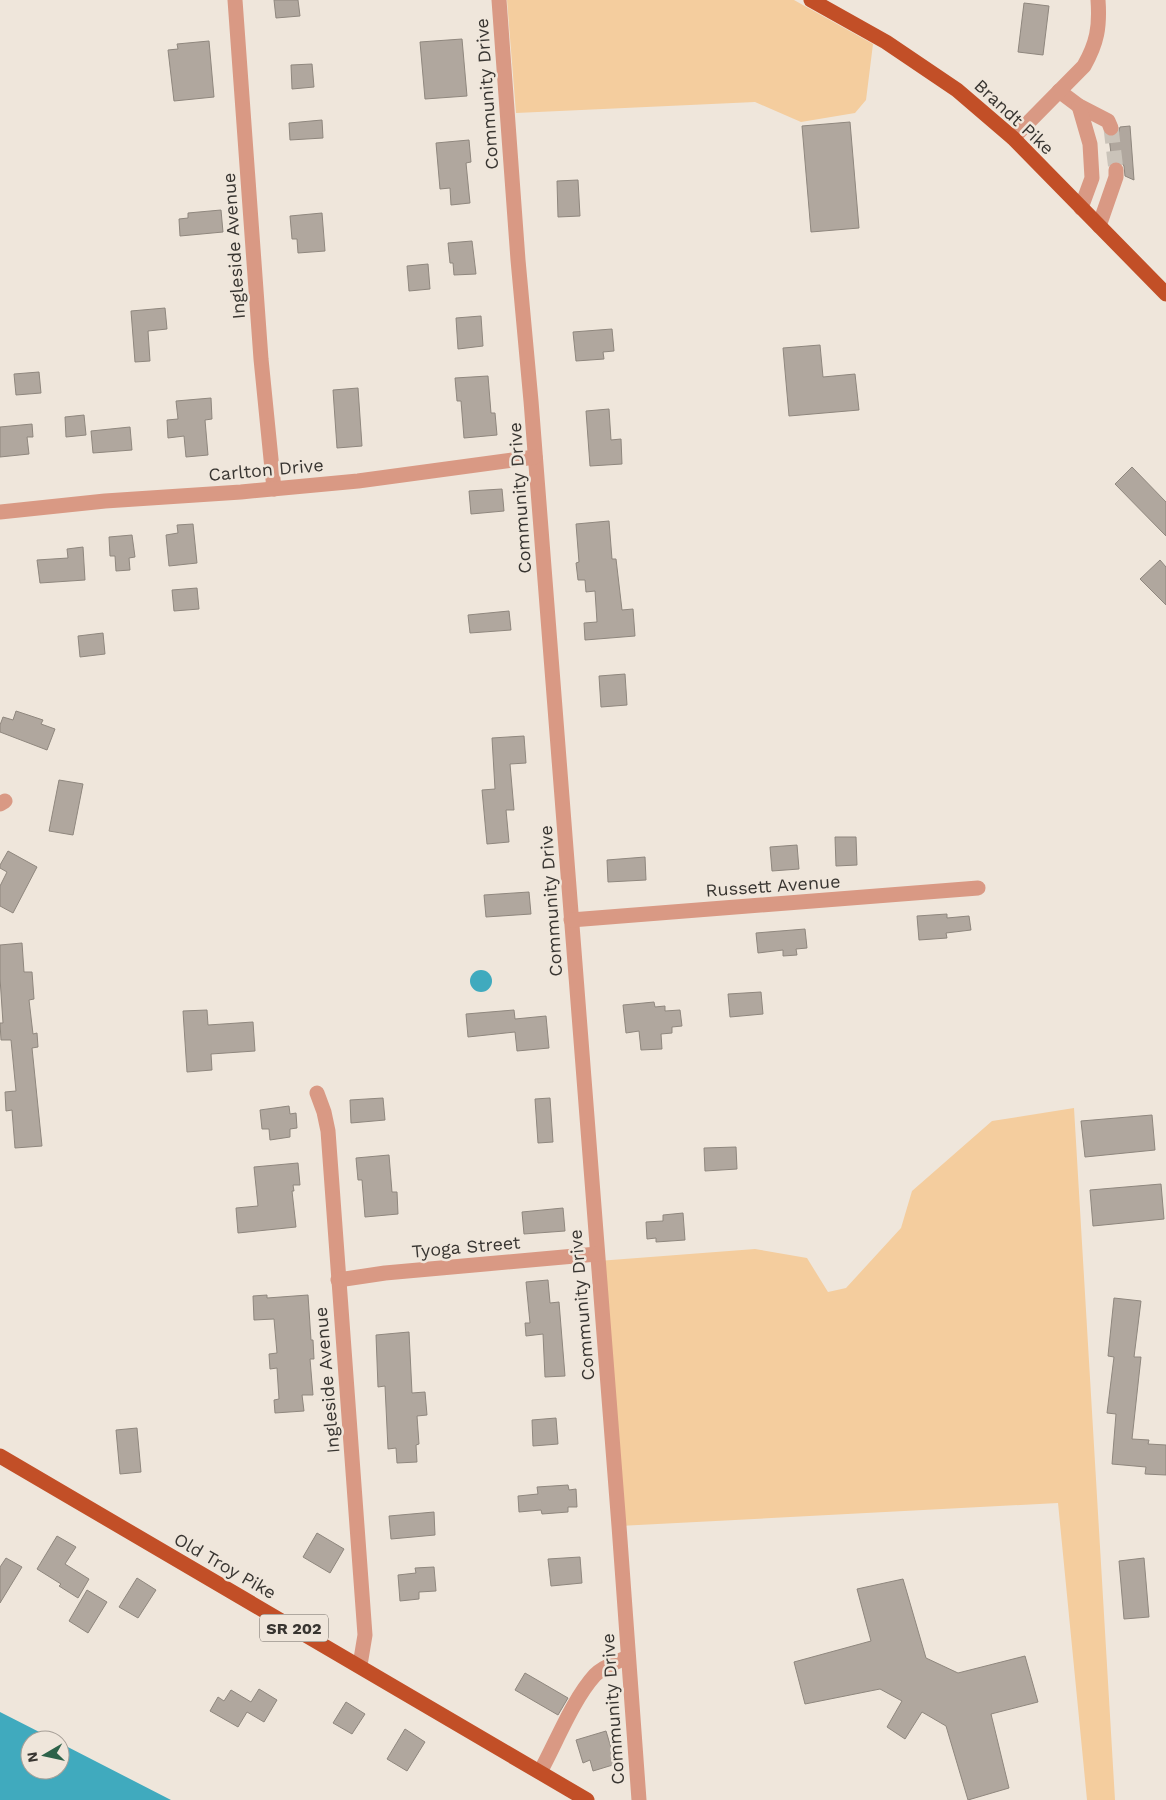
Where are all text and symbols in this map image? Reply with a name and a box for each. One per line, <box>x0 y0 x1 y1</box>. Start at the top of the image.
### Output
street label: Community Drive <box>471 18 502 170</box>
street label: Brandt Pike <box>970 74 1059 159</box>
street label: Ingleside Avenue <box>218 172 249 320</box>
street label: Community Drive <box>504 422 535 574</box>
street label: Carlton Drive <box>208 454 324 485</box>
street label: Community Drive <box>535 825 566 977</box>
street label: Russett Avenue <box>705 870 841 901</box>
street label: Community Drive <box>564 1229 599 1382</box>
street label: Tyoga Street <box>411 1231 522 1262</box>
street label: Ingleside Avenue <box>310 1306 343 1454</box>
street label: Old Troy Pike <box>171 1528 280 1603</box>
road number: SR 202 <box>260 1615 328 1642</box>
street label: Community Drive <box>597 1633 628 1785</box>
north arrow <box>20 1730 70 1780</box>
text: N <box>23 1751 41 1763</box>

